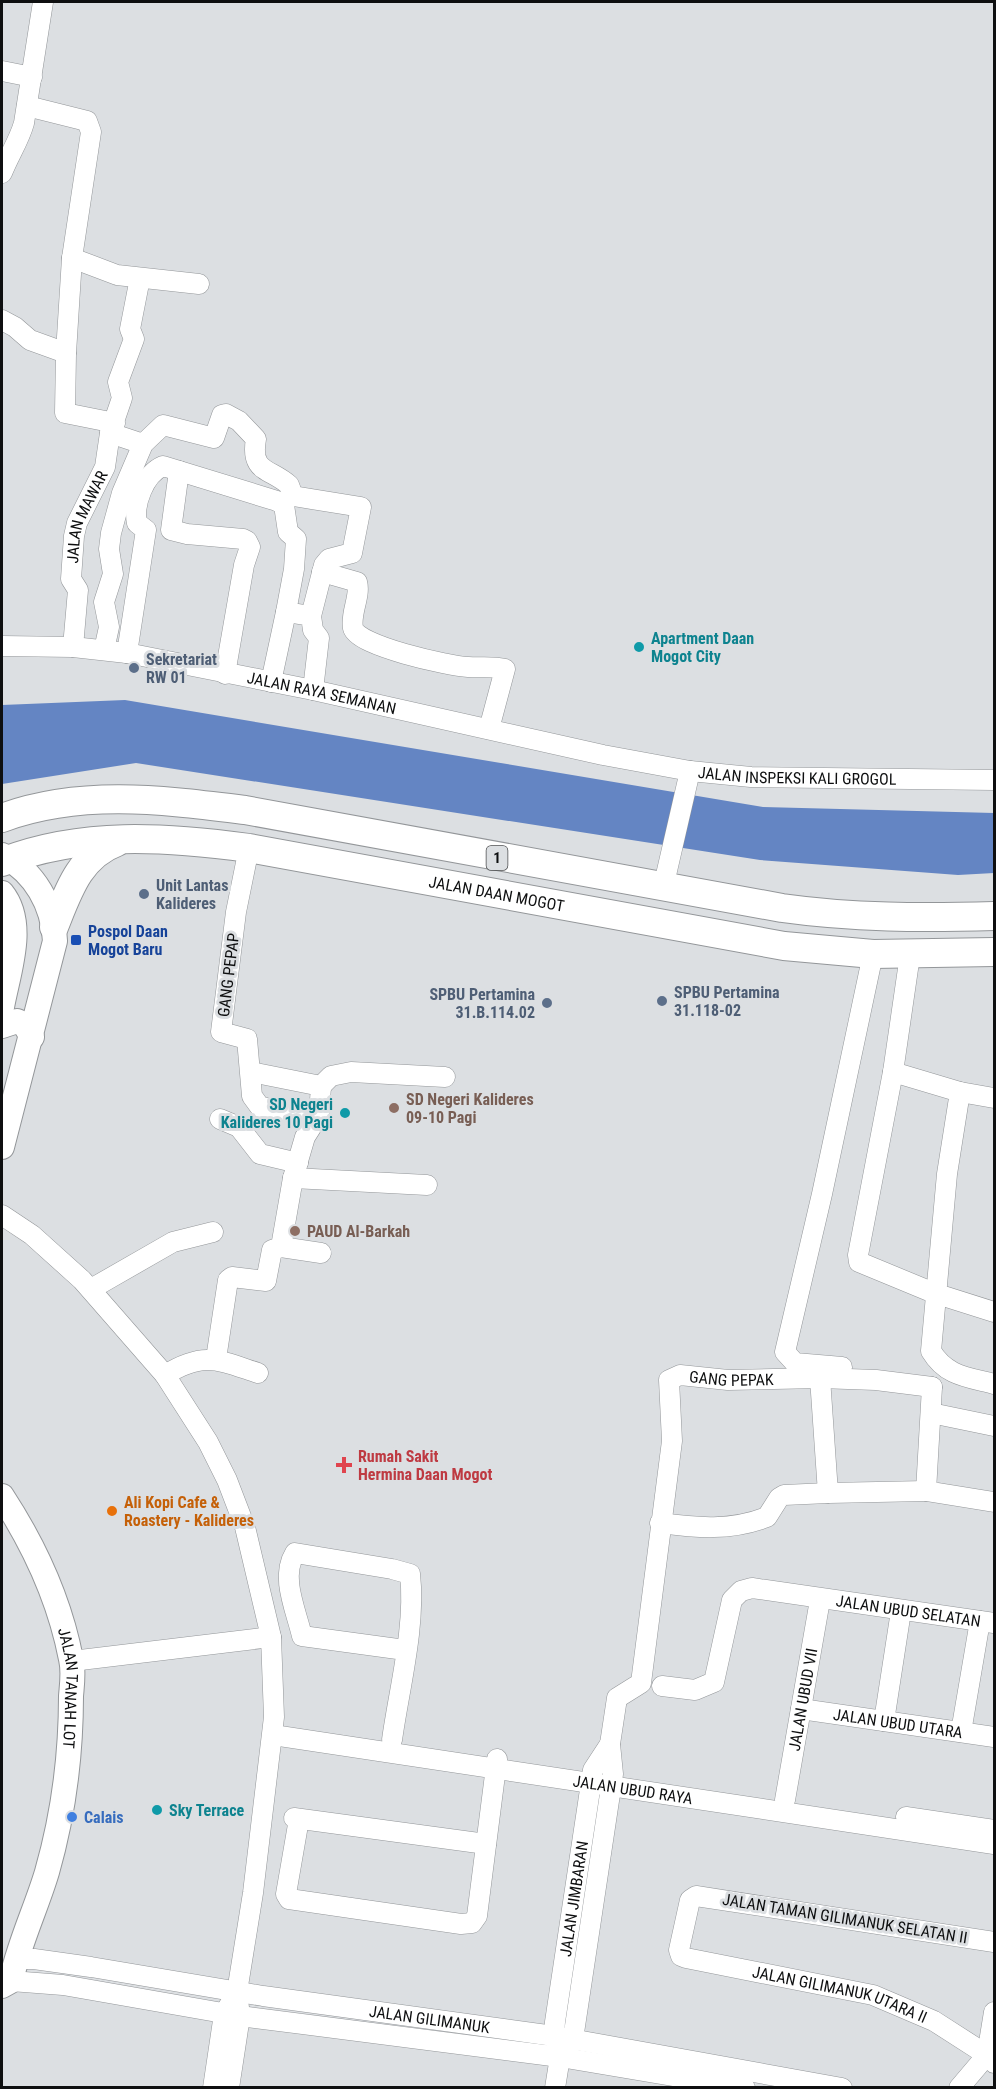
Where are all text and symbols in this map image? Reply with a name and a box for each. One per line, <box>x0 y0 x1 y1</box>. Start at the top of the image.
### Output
street label: JALAN MAWAR <box>63 467 112 564</box>
place label: Apartment Daan Mogot City <box>651 629 754 666</box>
marker: Apartment Daan Mogot City <box>632 640 646 654</box>
place label: Sekretariat RW 01 <box>146 650 217 687</box>
marker: Sekretariat RW 01 <box>127 661 141 675</box>
street label: JALAN RAYA SEMANAN <box>245 668 398 718</box>
street label: JALAN INSPEKSI KALI GROGOL <box>697 763 897 789</box>
road number: 1 <box>486 846 508 870</box>
street label: JALAN DAAN MOGOT <box>427 872 566 916</box>
place label: Unit Lantas Kalideres <box>156 876 228 913</box>
marker: Unit Lantas Kalideres <box>137 887 151 901</box>
place label: Pospol Daan Mogot Baru <box>88 922 168 959</box>
street label: GANG PEPAP <box>214 932 243 1018</box>
marker: Pospol Daan Mogot Baru <box>69 933 83 947</box>
place label: SPBU Pertamina 31.118-02 <box>674 983 780 1020</box>
place label: SPBU Pertamina 31.B.114.02 <box>429 985 535 1022</box>
marker: SPBU Pertamina 31.118-02 <box>655 994 669 1008</box>
marker: SPBU Pertamina 31.B.114.02 <box>540 996 554 1010</box>
place label: SD Negeri Kalideres 09-10 Pagi <box>406 1090 534 1127</box>
place label: SD Negeri Kalideres 10 Pagi <box>221 1095 333 1132</box>
marker: SD Negeri Kalideres 09-10 Pagi <box>387 1101 401 1115</box>
marker: SD Negeri Kalideres 10 Pagi <box>338 1106 352 1120</box>
place label: PAUD Al-Barkah <box>307 1222 410 1241</box>
marker: PAUD Al-Barkah <box>288 1224 302 1238</box>
street label: GANG PEPAK <box>688 1367 774 1390</box>
place label: Rumah Sakit Hermina Daan Mogot <box>358 1447 493 1484</box>
marker: Rumah Sakit Hermina Daan Mogot <box>335 1456 353 1474</box>
place label: Ali Kopi Cafe & Roastery - Kalideres <box>124 1493 254 1530</box>
marker: Ali Kopi Cafe & Roastery - Kalideres <box>105 1504 119 1518</box>
street label: JALAN UBUD SELATAN <box>835 1591 982 1631</box>
street label: JALAN TANAH LOT <box>54 1626 82 1749</box>
street label: JALAN UBUD VII <box>785 1647 821 1752</box>
street label: JALAN UBUD UTARA <box>832 1705 964 1742</box>
street label: JALAN UBUD RAYA <box>572 1771 694 1808</box>
place label: Sky Terrace <box>169 1801 245 1820</box>
marker: Sky Terrace <box>150 1803 164 1817</box>
place label: Calais <box>84 1808 124 1827</box>
marker: Calais <box>65 1810 79 1824</box>
street label: JALAN JIMBARAN <box>556 1840 592 1958</box>
street label: JALAN TAMAN GILIMANUK SELATAN II <box>721 1890 969 1947</box>
street label: JALAN GILIMANUK UTARA II <box>751 1962 930 2027</box>
street label: JALAN GILIMANUK <box>368 2002 491 2037</box>

